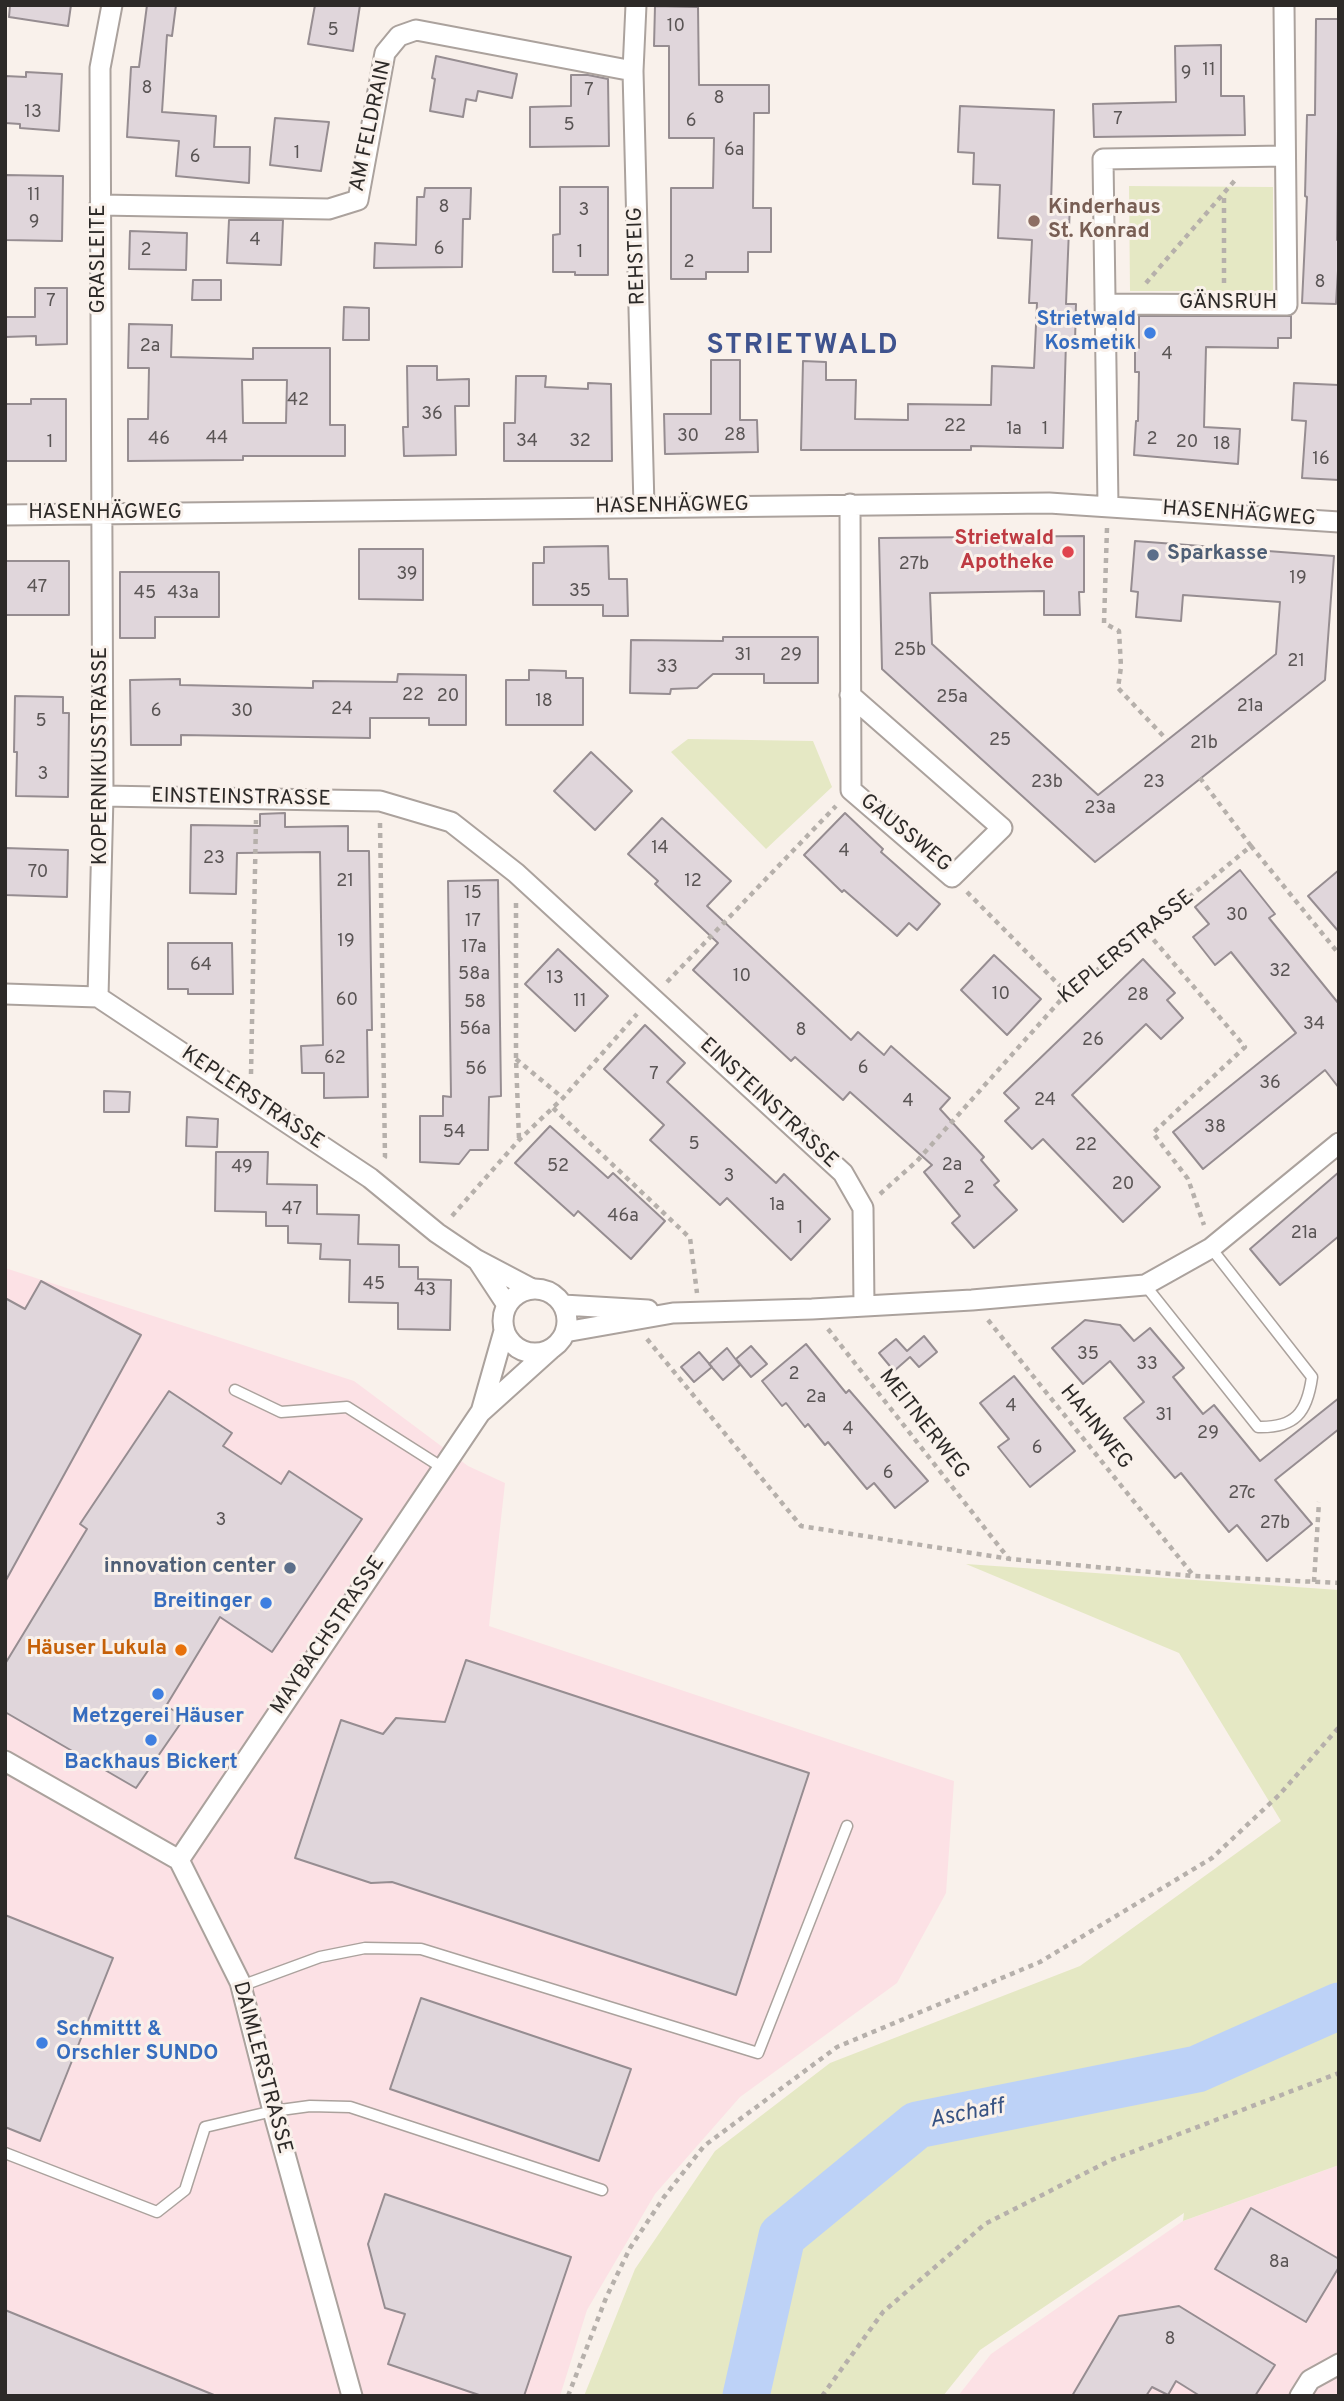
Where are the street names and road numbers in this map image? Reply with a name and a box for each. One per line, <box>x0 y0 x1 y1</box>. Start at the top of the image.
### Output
street label: AM FELDRAIN <box>346 58 398 194</box>
street label: GRASLEITE <box>87 204 113 314</box>
street label: REHSTEIG <box>624 206 652 306</box>
street label: GÄNSRUH <box>1179 291 1277 317</box>
street label: HASENHÄGWEG <box>595 493 749 521</box>
street label: HASENHÄGWEG <box>1161 497 1317 533</box>
street label: HASENHÄGWEG <box>28 501 182 527</box>
street label: KOPERNIKUSSTRASSE <box>89 647 115 865</box>
street label: EINSTEINSTRASSE <box>151 785 331 813</box>
street label: GAUSSWEG <box>854 789 956 879</box>
street label: KEPLERSTRASSE <box>1054 886 1200 1010</box>
street label: EINSTEINSTRASSE <box>694 1033 842 1175</box>
street label: KEPLERSTRASSE <box>176 1042 328 1156</box>
street label: MEITNERWEG <box>872 1365 974 1485</box>
street label: HAHNWEG <box>1053 1381 1137 1475</box>
street label: MAYBACHSTRASSE <box>267 1552 391 1720</box>
street label: DAIMLERSTRASSE <box>226 1979 296 2157</box>

